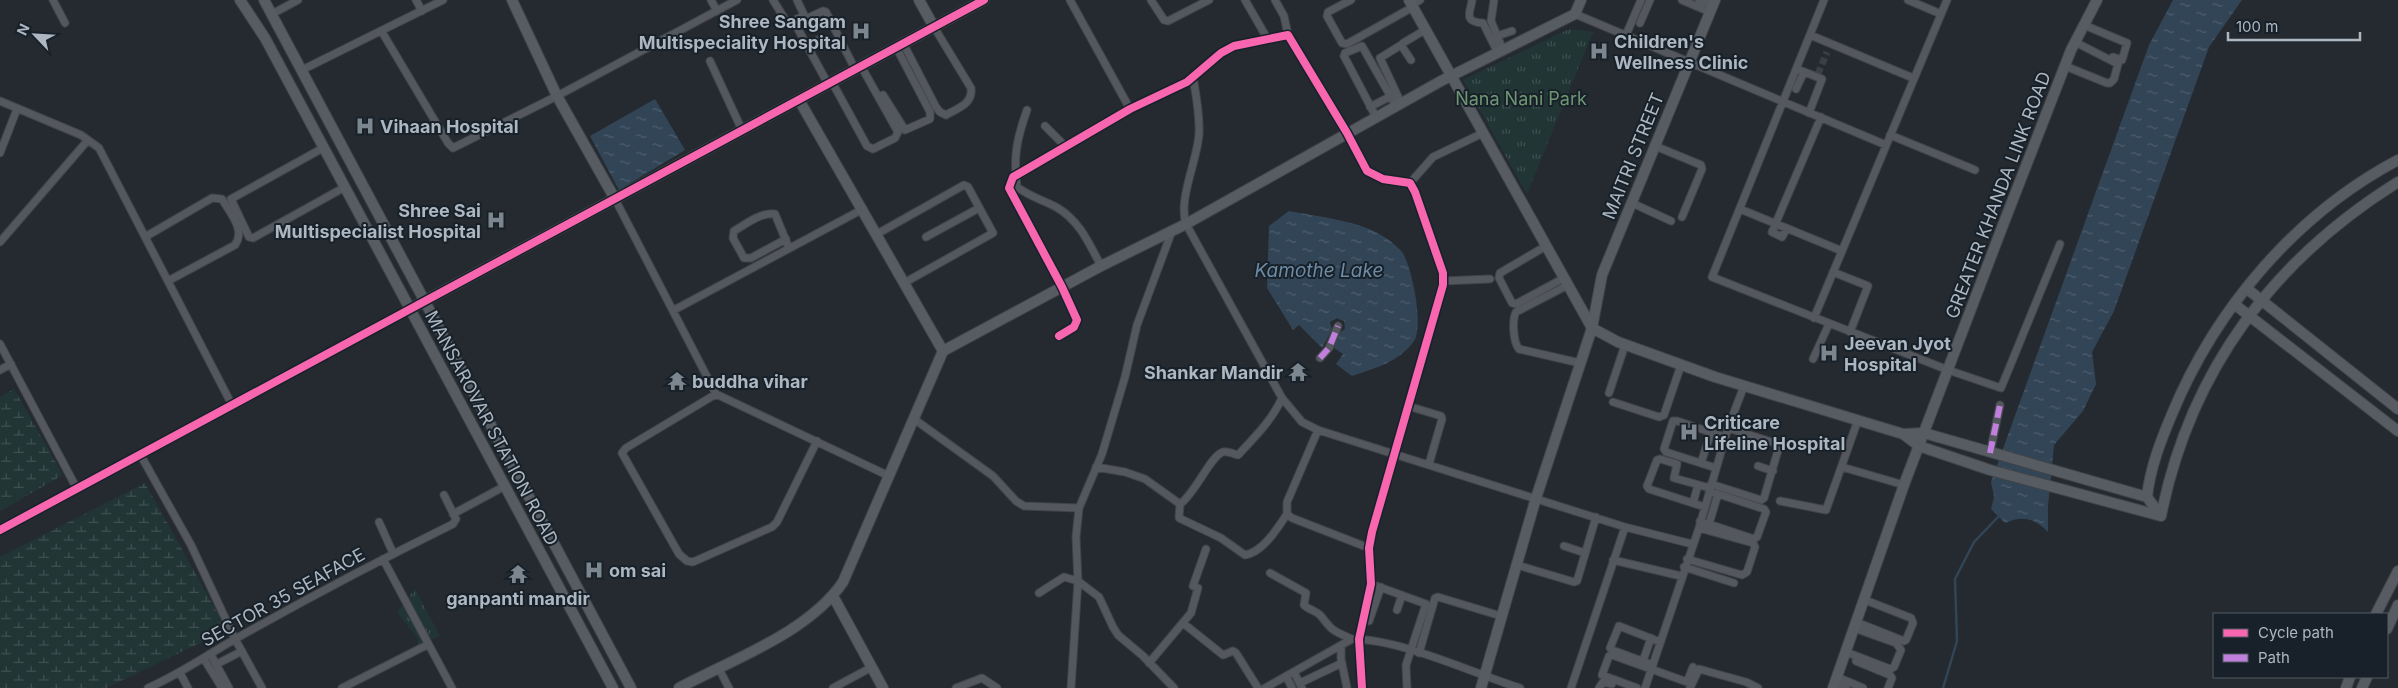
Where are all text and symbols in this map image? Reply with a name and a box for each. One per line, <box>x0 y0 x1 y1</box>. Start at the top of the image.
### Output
north arrow <box>10 10 60 60</box>
scale bar <box>2228 10 2360 42</box>
place label: Shree Sangam Multispeciality Hospital <box>639 11 846 53</box>
text: 100 m <box>2236 17 2278 36</box>
hospital icon: Shree Sangam Multispeciality Hospital <box>850 20 872 42</box>
text: N <box>13 21 33 38</box>
place label: Children's Wellness Clinic <box>1614 31 1748 73</box>
hospital icon: Children's Wellness Clinic <box>1588 40 1610 62</box>
street label: GREATER KHANDA LINK ROAD <box>1941 68 2055 322</box>
park label: Nana Nani Park <box>1455 88 1587 109</box>
street label: MAITRI STREET <box>1598 90 1668 222</box>
hospital icon: Vihaan Hospital <box>354 115 376 137</box>
place label: Vihaan Hospital <box>380 116 519 137</box>
place label: Shree Sai Multispecialist Hospital <box>275 200 481 242</box>
hospital icon: Shree Sai Multispecialist Hospital <box>485 209 507 231</box>
water label: Kamothe Lake <box>1255 259 1383 282</box>
street label: MANSAROVAR STATION ROAD <box>421 307 563 549</box>
place label: Jeevan Jyot Hospital <box>1844 333 1951 375</box>
hospital icon: Jeevan Jyot Hospital <box>1818 342 1840 364</box>
temple icon: Shankar Mandir <box>1287 361 1309 383</box>
place label: Shankar Mandir <box>1144 362 1283 383</box>
temple icon: buddha vihar <box>666 370 688 392</box>
place label: buddha vihar <box>692 371 808 392</box>
place label: Criticare Lifeline Hospital <box>1704 412 1845 454</box>
hospital icon: Criticare Lifeline Hospital <box>1678 421 1700 443</box>
street label: SECTOR 35 SEAFACE <box>198 543 368 651</box>
hospital icon: om sai <box>583 559 605 581</box>
place label: om sai <box>609 560 666 581</box>
temple icon: ganpanti mandir <box>507 563 529 585</box>
place label: ganpanti mandir <box>446 588 590 609</box>
legend <box>2213 613 2388 678</box>
text: Cycle path <box>2258 623 2334 642</box>
text: Path <box>2258 648 2290 667</box>

